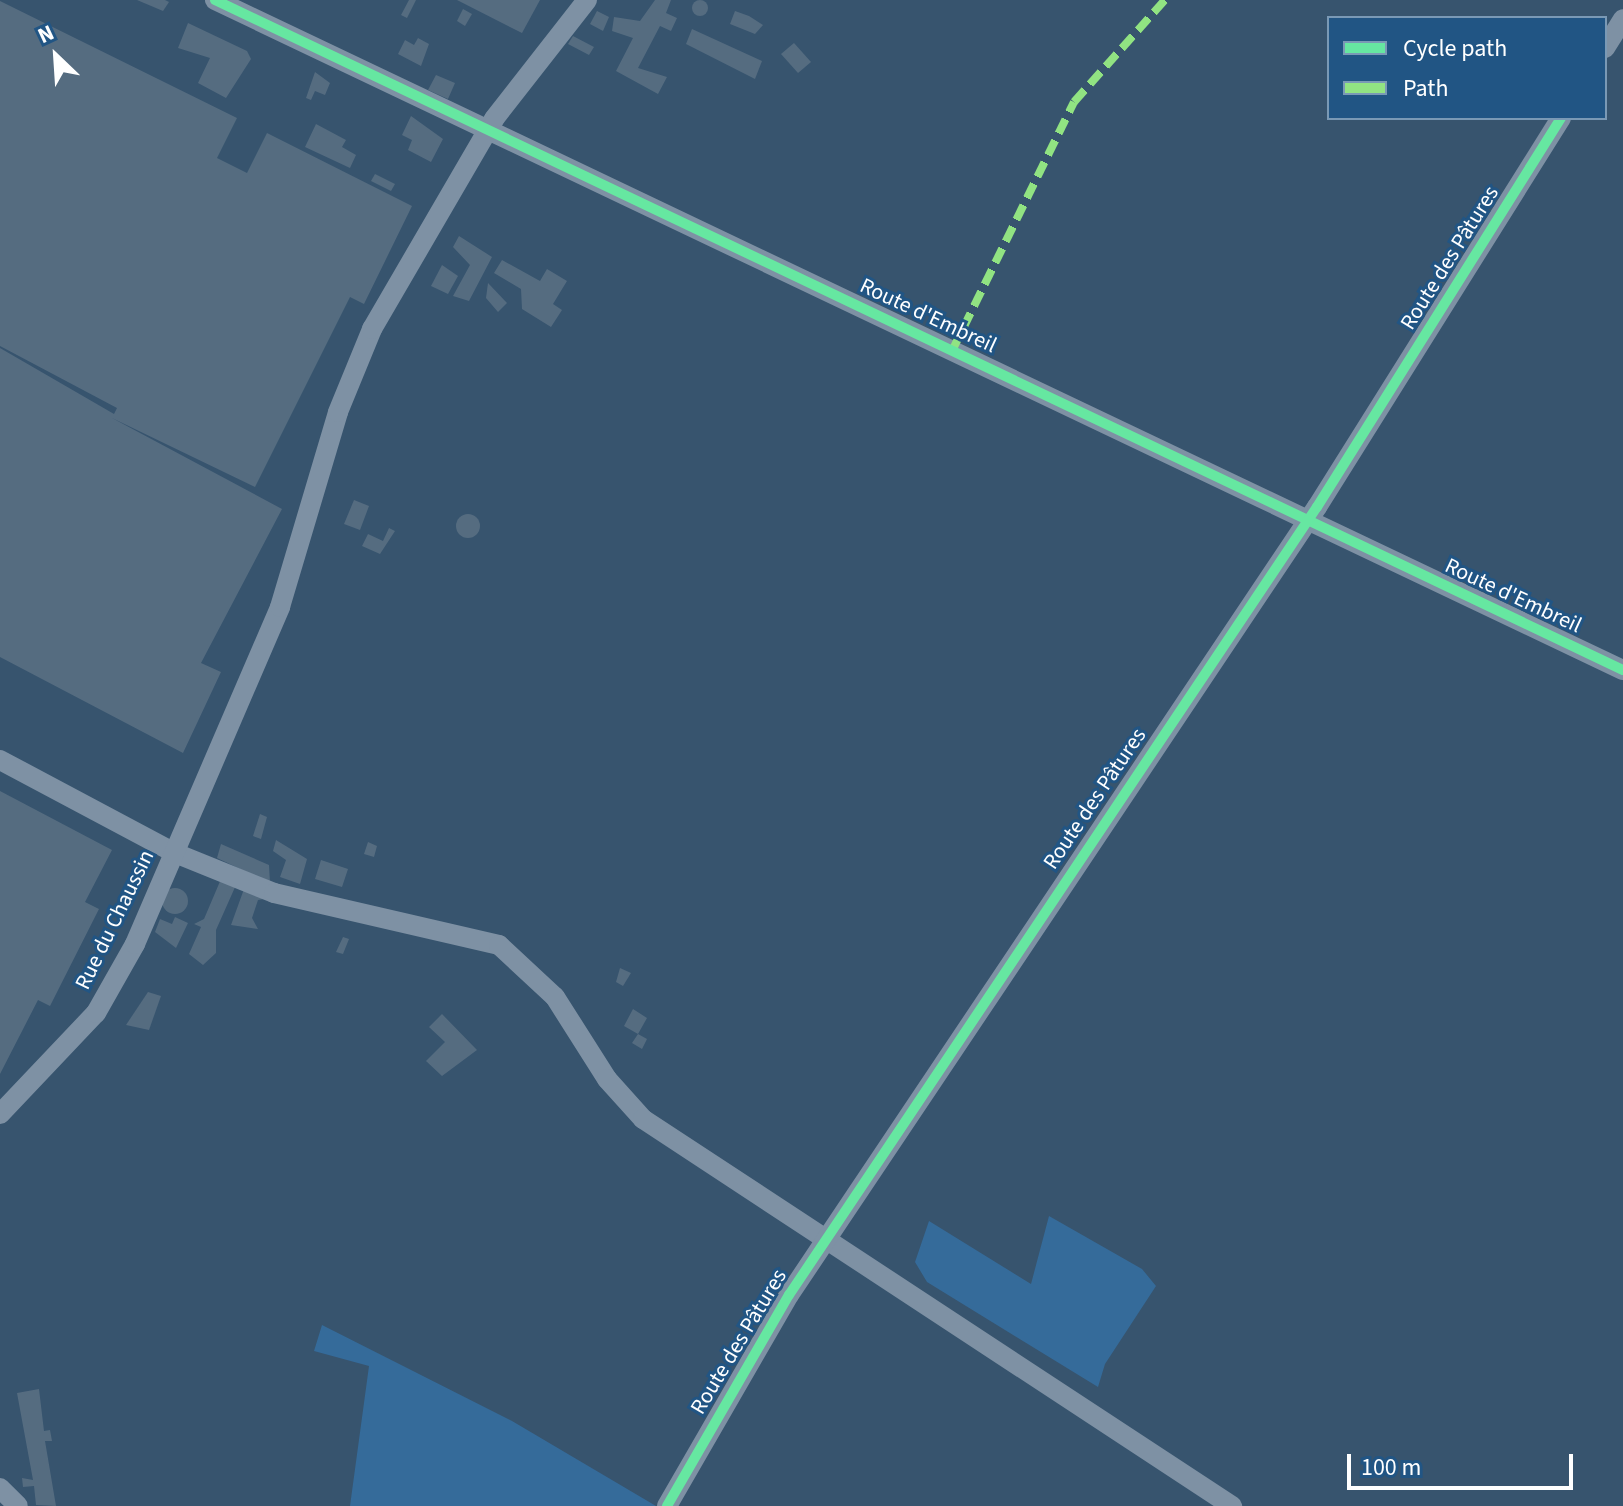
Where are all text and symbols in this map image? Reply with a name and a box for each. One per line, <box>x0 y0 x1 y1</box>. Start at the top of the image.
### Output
north arrow <box>16 16 96 96</box>
legend <box>1327 16 1607 120</box>
text: N <box>32 17 59 52</box>
text: Cycle path <box>1403 31 1507 66</box>
text: Path <box>1403 71 1449 106</box>
street label: Route des Pâtures <box>1395 181 1505 335</box>
street label: Route d'Embreil <box>856 273 1000 359</box>
street label: Route d'Embreil <box>1441 553 1585 639</box>
street label: Route des Pâtures <box>1038 723 1152 875</box>
street label: Rue du Chaussin <box>70 846 160 994</box>
street label: Route des Pâtures <box>685 1265 793 1419</box>
scale bar <box>1351 1438 1577 1488</box>
text: 100 m <box>1361 1450 1421 1485</box>

